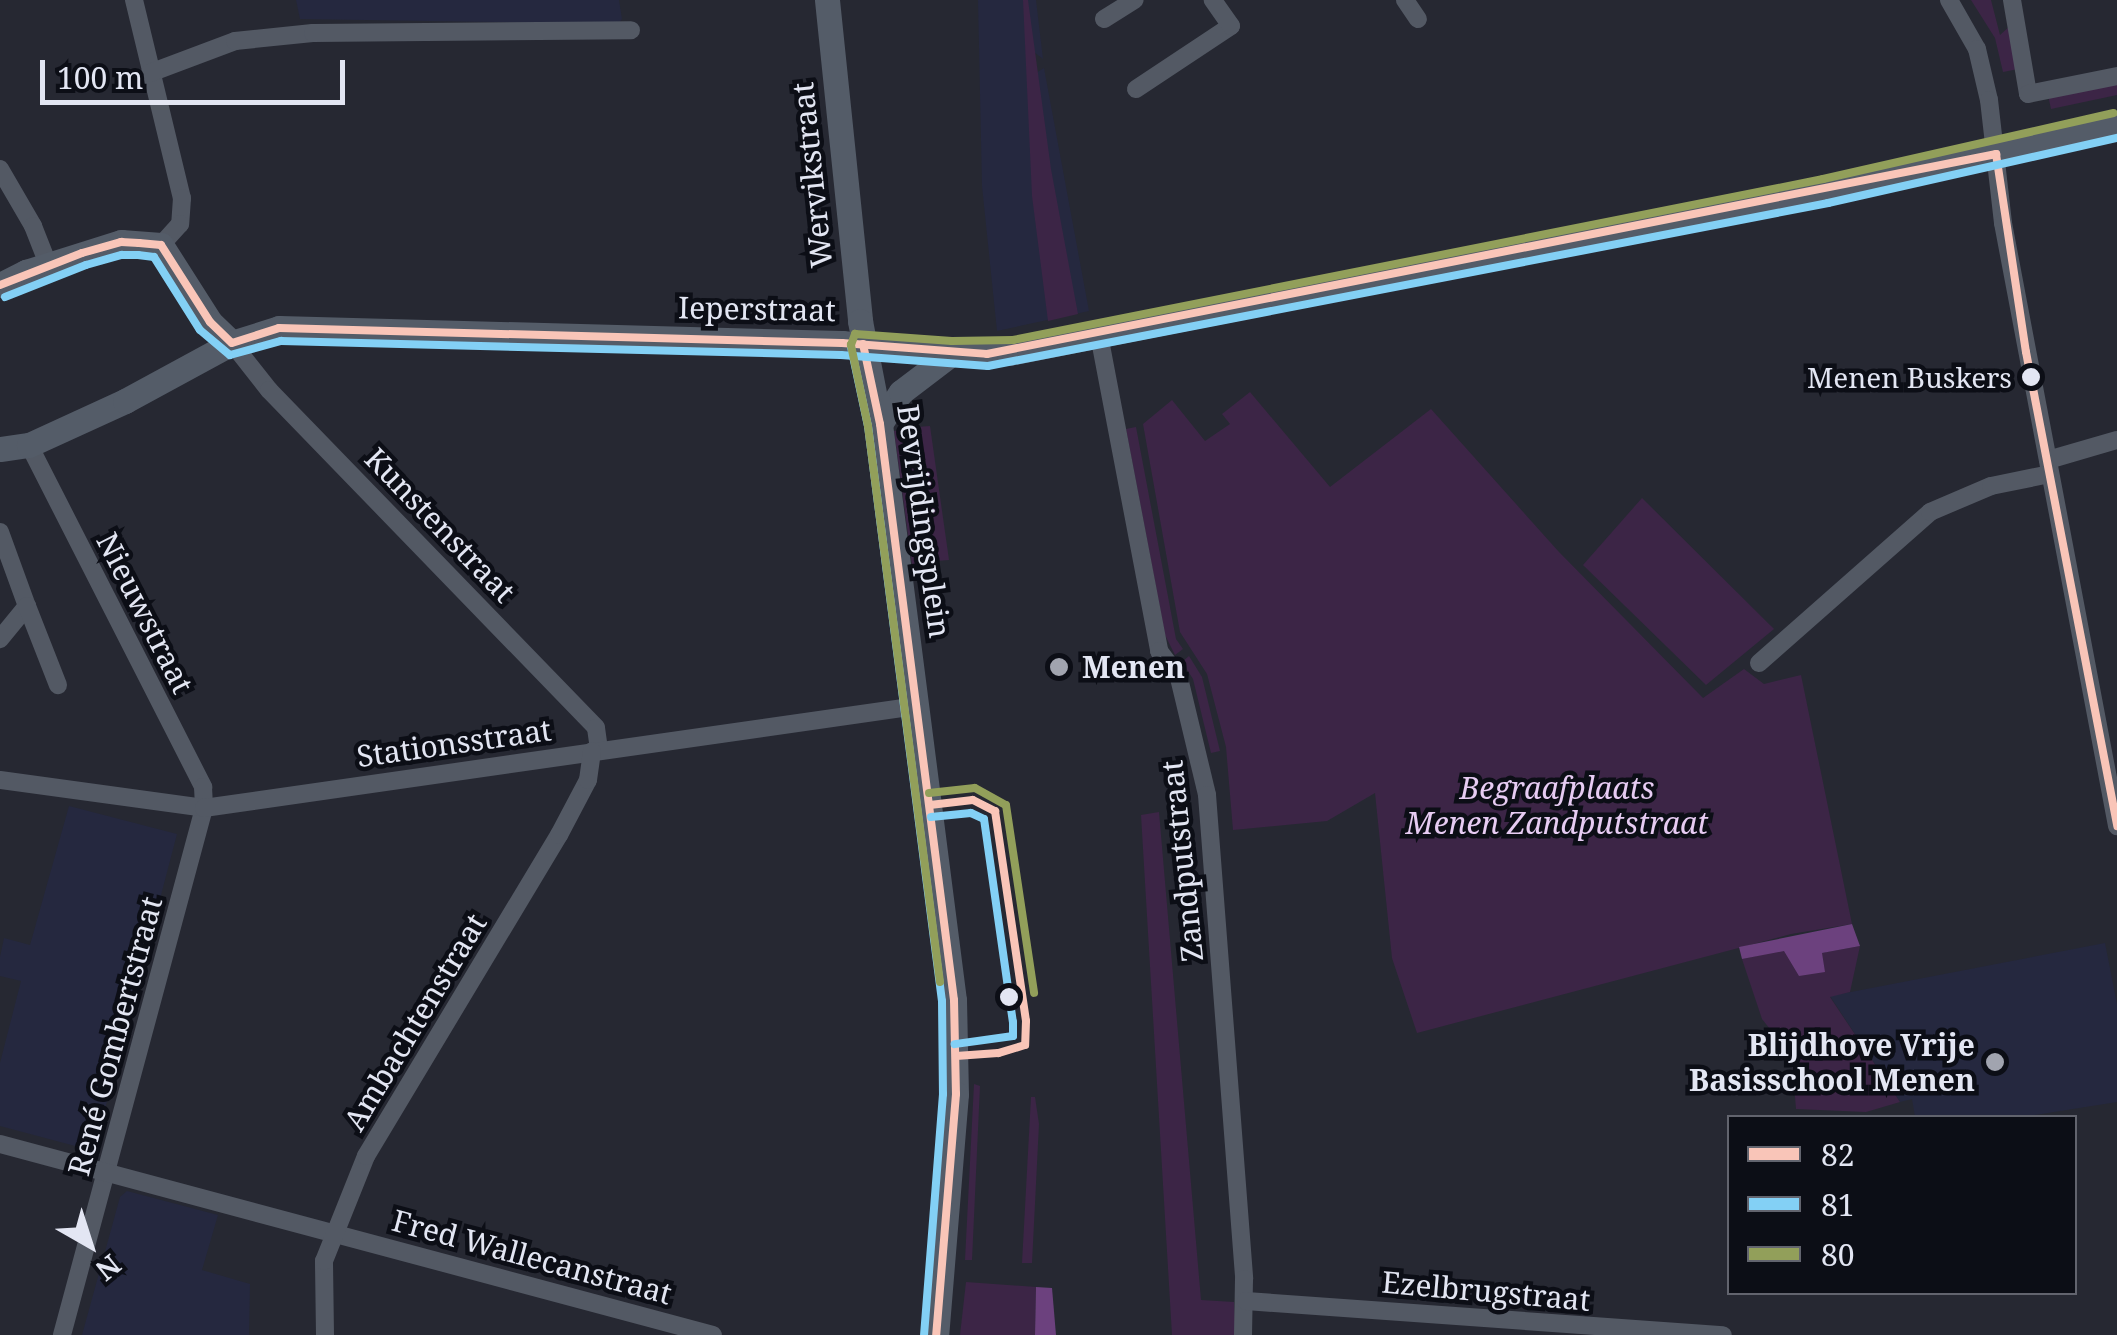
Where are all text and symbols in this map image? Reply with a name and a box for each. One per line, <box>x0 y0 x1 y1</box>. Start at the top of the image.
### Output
scale bar <box>45 40 350 102</box>
text: 100 m <box>57 57 143 98</box>
street label: Wervikstraat <box>784 80 840 270</box>
street label: Ieperstraat <box>678 290 836 328</box>
place label: Menen Buskers <box>1807 360 2012 394</box>
marker: Menen Buskers <box>2021 367 2041 387</box>
street label: Bevrijdingsplein <box>890 402 958 640</box>
street label: Kunstenstraat <box>357 440 523 610</box>
street label: Nieuwstraat <box>89 527 201 699</box>
place label: Menen <box>1082 649 1185 685</box>
marker: Menen <box>1046 654 1072 680</box>
street label: Stationsstraat <box>354 712 554 774</box>
street label: Zandputstraat <box>1154 758 1210 964</box>
park label: Begraafplaats Menen Zandputstraat <box>1406 770 1708 840</box>
street label: René Gombertstraat <box>60 893 170 1179</box>
street label: Ambachtenstraat <box>336 907 494 1137</box>
unlabelled marker <box>999 987 1019 1007</box>
place label: Blijdhove Vrije Basisschool Menen <box>1689 1027 1975 1098</box>
marker: Blijdhove Vrije Basisschool Menen <box>1984 1051 2006 1073</box>
legend <box>1727 1115 2077 1295</box>
text: 82 <box>1821 1134 1855 1175</box>
text: 81 <box>1821 1184 1855 1225</box>
north arrow <box>40 1195 140 1295</box>
street label: Fred Wallecanstraat <box>388 1202 676 1312</box>
text: 80 <box>1821 1234 1855 1275</box>
text: N <box>88 1247 129 1290</box>
street label: Ezelbrugstraat <box>1380 1264 1592 1318</box>

